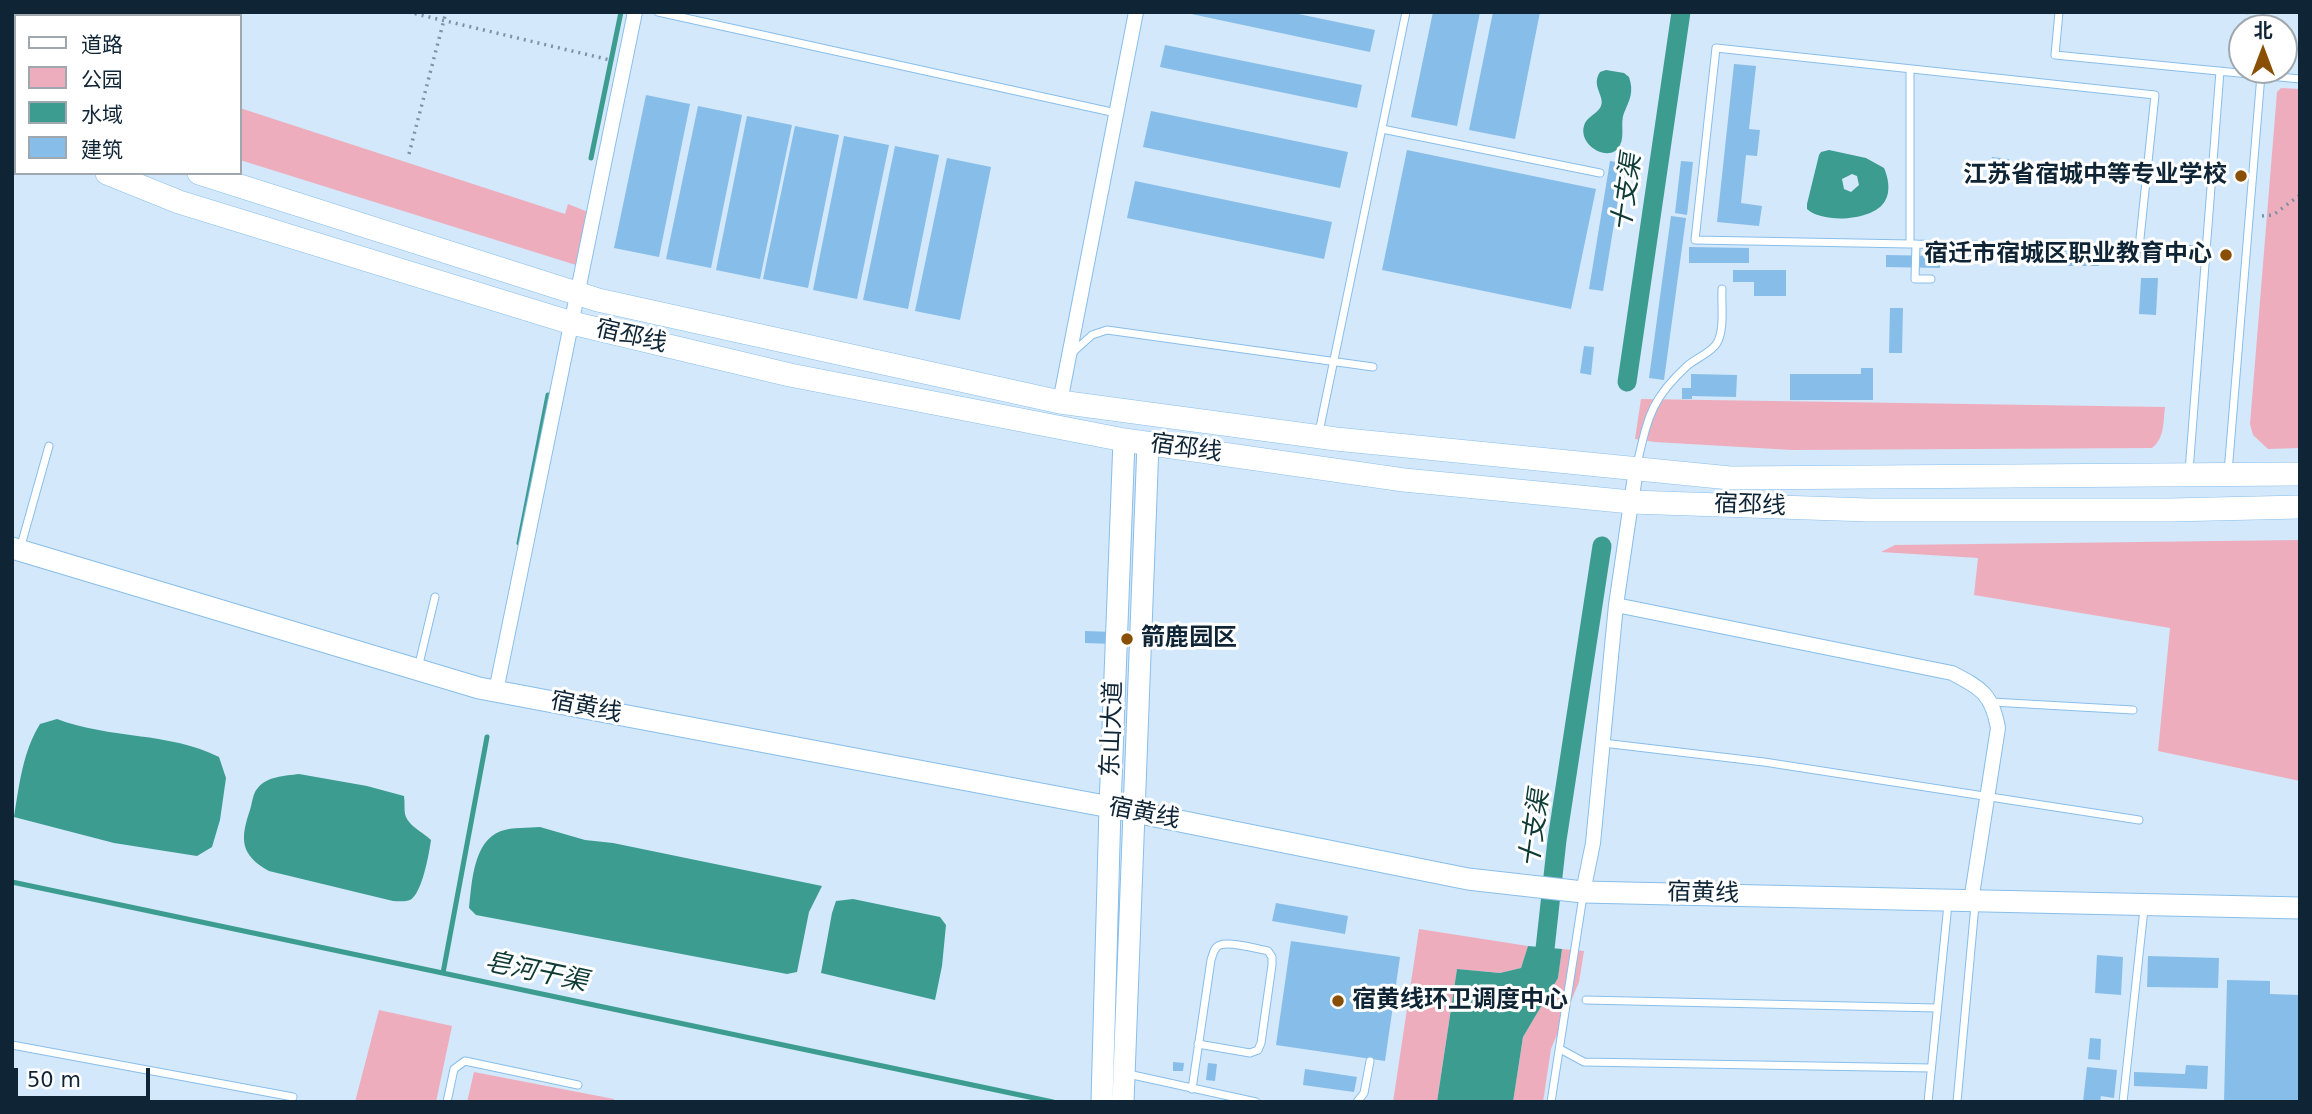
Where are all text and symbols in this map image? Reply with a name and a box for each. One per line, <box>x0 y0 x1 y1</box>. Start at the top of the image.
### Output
legend <box>14 14 242 175</box>
north arrow <box>2228 14 2298 84</box>
text: 北 <box>2253 19 2273 41</box>
text: 道路 <box>81 33 123 57</box>
text: 公园 <box>81 68 123 92</box>
text: 水域 <box>81 103 123 127</box>
text: 建筑 <box>81 138 123 162</box>
water label: 十支渠 <box>1607 152 1649 234</box>
place label: 江苏省宿城中等专业学校 <box>1963 162 2227 190</box>
marker: 江苏省宿城中等专业学校 <box>2233 168 2249 184</box>
place label: 宿迁市宿城区职业教育中心 <box>1924 241 2212 269</box>
marker: 宿迁市宿城区职业教育中心 <box>2218 247 2234 263</box>
street label: 宿邳线 <box>593 315 669 359</box>
street label: 宿邳线 <box>1148 430 1224 468</box>
street label: 宿邳线 <box>1714 490 1786 522</box>
place label: 箭鹿园区 <box>1141 625 1237 653</box>
marker: 箭鹿园区 <box>1119 631 1135 647</box>
street label: 东山大道 <box>1097 681 1129 777</box>
street label: 宿黄线 <box>548 687 624 729</box>
water label: 十支渠 <box>1515 788 1557 870</box>
street label: 宿黄线 <box>1106 793 1182 835</box>
street label: 宿黄线 <box>1667 879 1739 909</box>
water label: 皂河干渠 <box>482 947 590 999</box>
place label: 宿黄线环卫调度中心 <box>1352 987 1568 1015</box>
marker: 宿黄线环卫调度中心 <box>1330 993 1346 1009</box>
scale bar <box>18 1054 154 1098</box>
text: 50 m <box>27 1068 81 1092</box>

